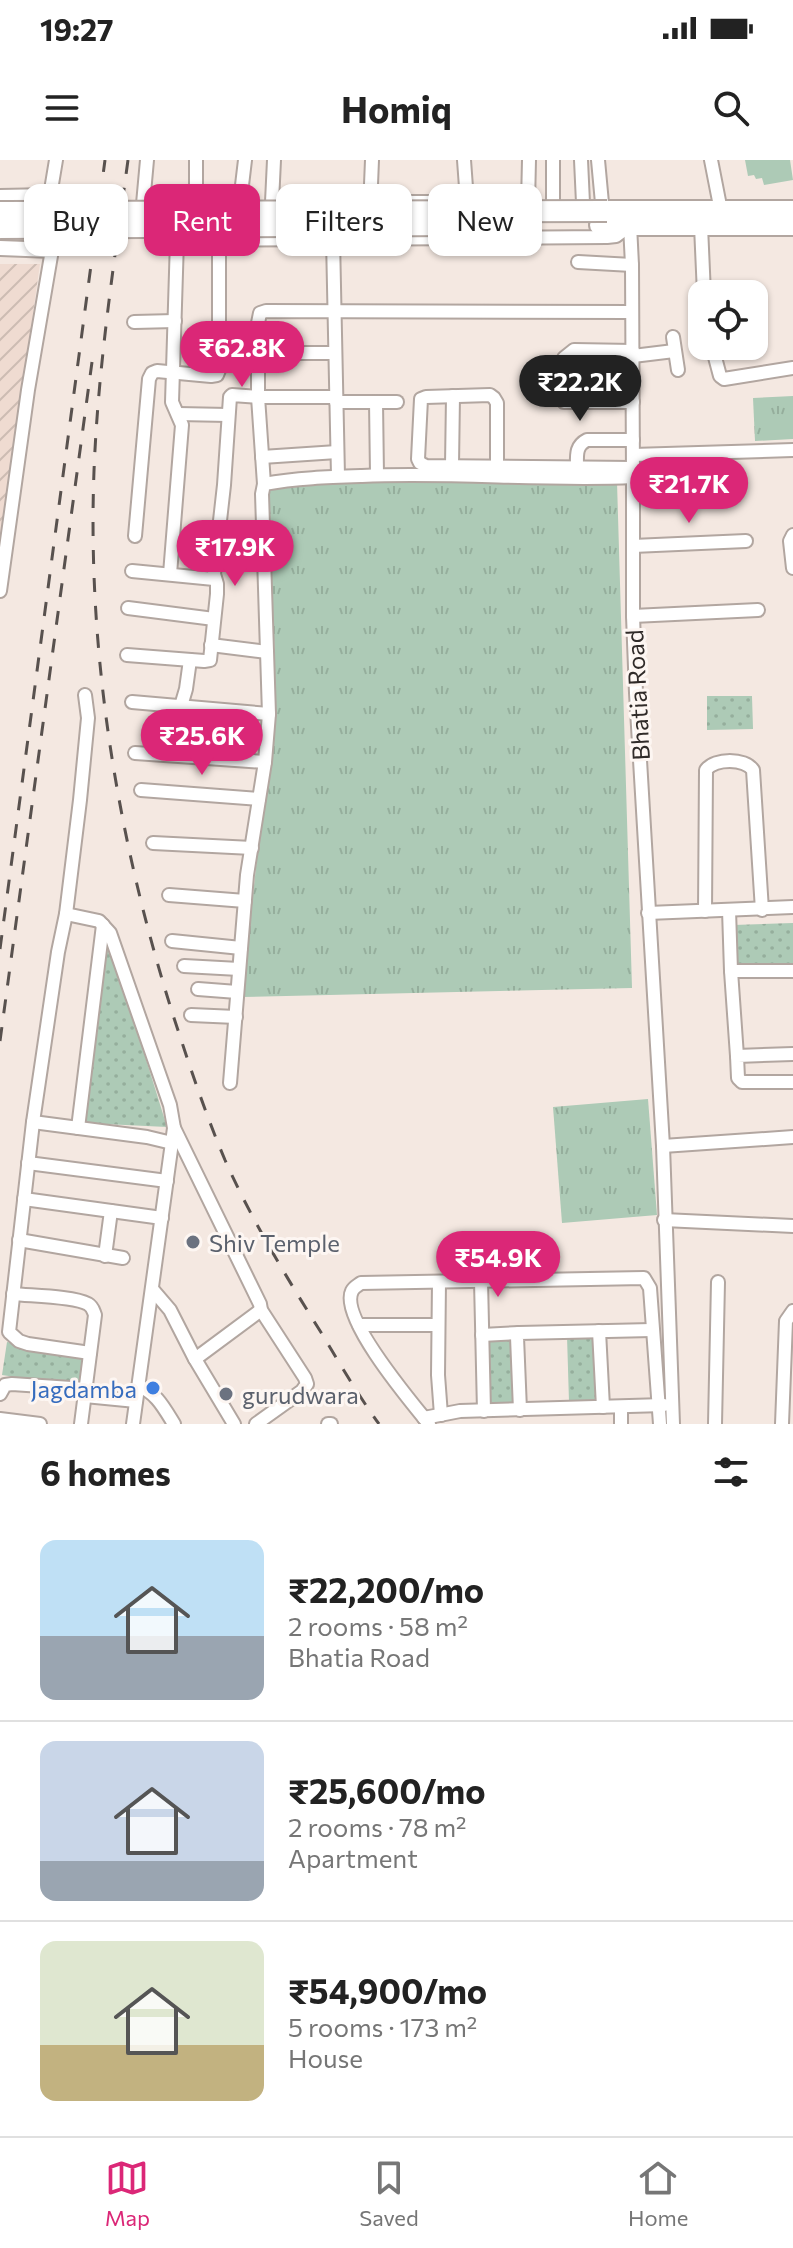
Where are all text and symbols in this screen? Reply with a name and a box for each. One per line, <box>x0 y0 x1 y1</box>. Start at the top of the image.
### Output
text: 19:27 <box>40 10 113 47</box>
icon: menu <box>40 86 84 130</box>
text: Homiq <box>341 86 452 130</box>
icon: search <box>709 86 753 130</box>
chip: Buy <box>24 184 128 256</box>
chip: Rent <box>144 184 260 256</box>
chip: Filters <box>276 184 412 256</box>
chip: New <box>428 184 542 256</box>
map controls <box>688 280 768 360</box>
button: locate <box>688 280 768 360</box>
pin: ₹62.8K <box>177 321 307 389</box>
text: ₹62.8K <box>198 331 286 362</box>
pin: ₹22.2K <box>515 355 645 423</box>
text: ₹22.2K <box>537 365 623 396</box>
pin: ₹21.7K <box>624 457 754 525</box>
text: ₹21.7K <box>648 467 730 498</box>
pin: ₹17.9K <box>170 520 300 588</box>
text: ₹17.9K <box>195 530 275 561</box>
street label: Bhatia Road <box>619 629 655 761</box>
pin: ₹25.6K <box>137 709 267 777</box>
text: ₹25.6K <box>159 719 245 750</box>
place label: Shiv Temple <box>209 1228 340 1257</box>
pin: ₹54.9K <box>433 1231 563 1299</box>
marker: Shiv Temple <box>184 1233 202 1251</box>
text: ₹54.9K <box>454 1241 542 1272</box>
place label: Jagdamba <box>31 1374 137 1403</box>
marker: Jagdamba <box>144 1379 162 1397</box>
place label: gurudwara <box>242 1380 359 1409</box>
marker: gurudwara <box>217 1385 235 1403</box>
icon: filters <box>709 1450 753 1494</box>
text: 6 homes <box>40 1451 171 1493</box>
text: ₹22,200/mo <box>288 1568 484 1610</box>
icon: home <box>104 1572 200 1668</box>
text: 2 rooms · 58 m² <box>288 1610 468 1641</box>
text: Bhatia Road <box>288 1641 430 1672</box>
text: ₹25,600/mo <box>288 1769 486 1811</box>
icon: home <box>104 1773 200 1869</box>
text: 2 rooms · 78 m² <box>288 1811 467 1842</box>
text: Apartment <box>288 1842 418 1873</box>
text: ₹54,900/mo <box>288 1969 487 2011</box>
icon: home <box>104 1973 200 2069</box>
text: 5 rooms · 173 m² <box>288 2011 477 2042</box>
text: House <box>288 2042 363 2073</box>
tab: Map <box>105 2156 150 2231</box>
tab: Saved <box>359 2156 419 2231</box>
tab: Home <box>628 2156 688 2231</box>

